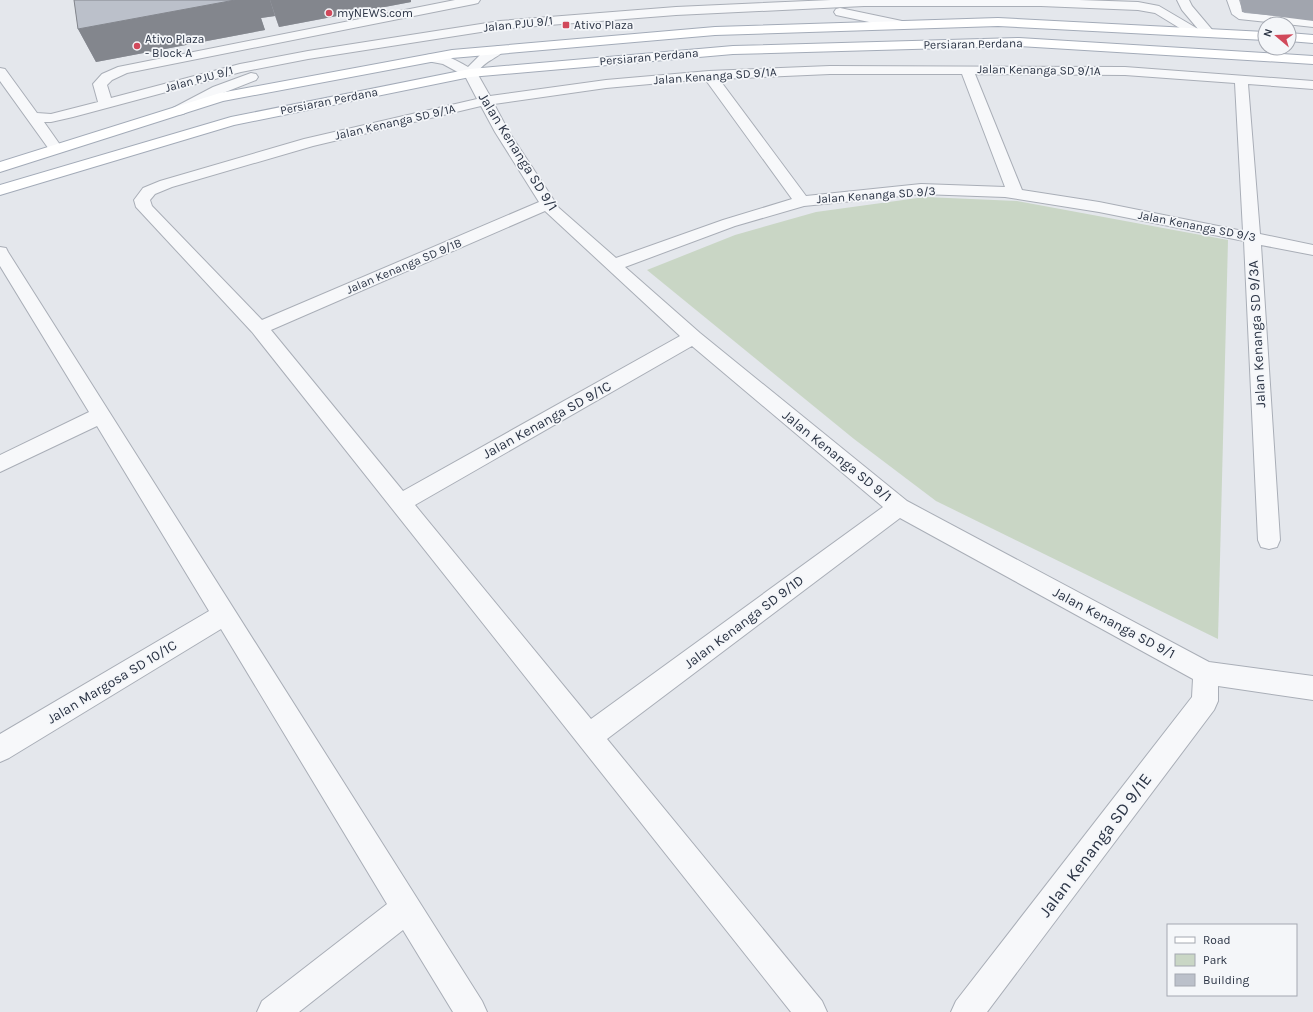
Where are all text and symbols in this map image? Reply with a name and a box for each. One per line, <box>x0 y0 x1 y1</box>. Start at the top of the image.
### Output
place label: myNEWS.com <box>337 6 413 20</box>
marker: myNEWS.com <box>324 8 334 18</box>
street label: Jalan PJU 9/1 <box>483 13 553 35</box>
north arrow <box>1257 16 1297 56</box>
place label: Ativo Plaza <box>574 18 633 32</box>
marker: Ativo Plaza <box>561 20 571 30</box>
text: N <box>1261 27 1275 39</box>
place label: Ativo Plaza - Block A <box>145 32 204 60</box>
street label: Persiaran Perdana <box>923 36 1023 52</box>
marker: Ativo Plaza - Block A <box>132 41 142 51</box>
street label: Persiaran Perdana <box>599 46 699 68</box>
street label: Jalan Kenanga SD 9/1A <box>977 62 1101 78</box>
street label: Jalan PJU 9/1 <box>163 63 235 95</box>
street label: Jalan Kenanga SD 9/1A <box>653 65 777 87</box>
street label: Persiaran Perdana <box>279 85 379 117</box>
street label: Jalan Kenanga SD 9/1 <box>475 90 561 214</box>
street label: Jalan Kenanga SD 9/1A <box>333 101 457 143</box>
street label: Jalan Kenanga SD 9/3 <box>816 184 936 206</box>
street label: Jalan Kenanga SD 9/3 <box>1137 208 1257 244</box>
street label: Jalan Kenanga SD 9/1B <box>344 235 464 297</box>
street label: Jalan Kenanga SD 9/3A <box>1245 260 1269 408</box>
street label: Jalan Kenanga SD 9/1C <box>480 378 614 462</box>
street label: Jalan Kenanga SD 9/1 <box>779 407 895 505</box>
street label: Jalan Kenanga SD 9/1D <box>681 572 807 672</box>
street label: Jalan Kenanga SD 9/1 <box>1050 584 1178 662</box>
street label: Jalan Margosa SD 10/1C <box>44 637 180 727</box>
street label: Jalan Kenanga SD 9/1E <box>1035 769 1155 921</box>
legend <box>1167 924 1297 996</box>
text: Road <box>1203 933 1231 947</box>
text: Park <box>1203 953 1228 967</box>
text: Building <box>1203 973 1250 987</box>

